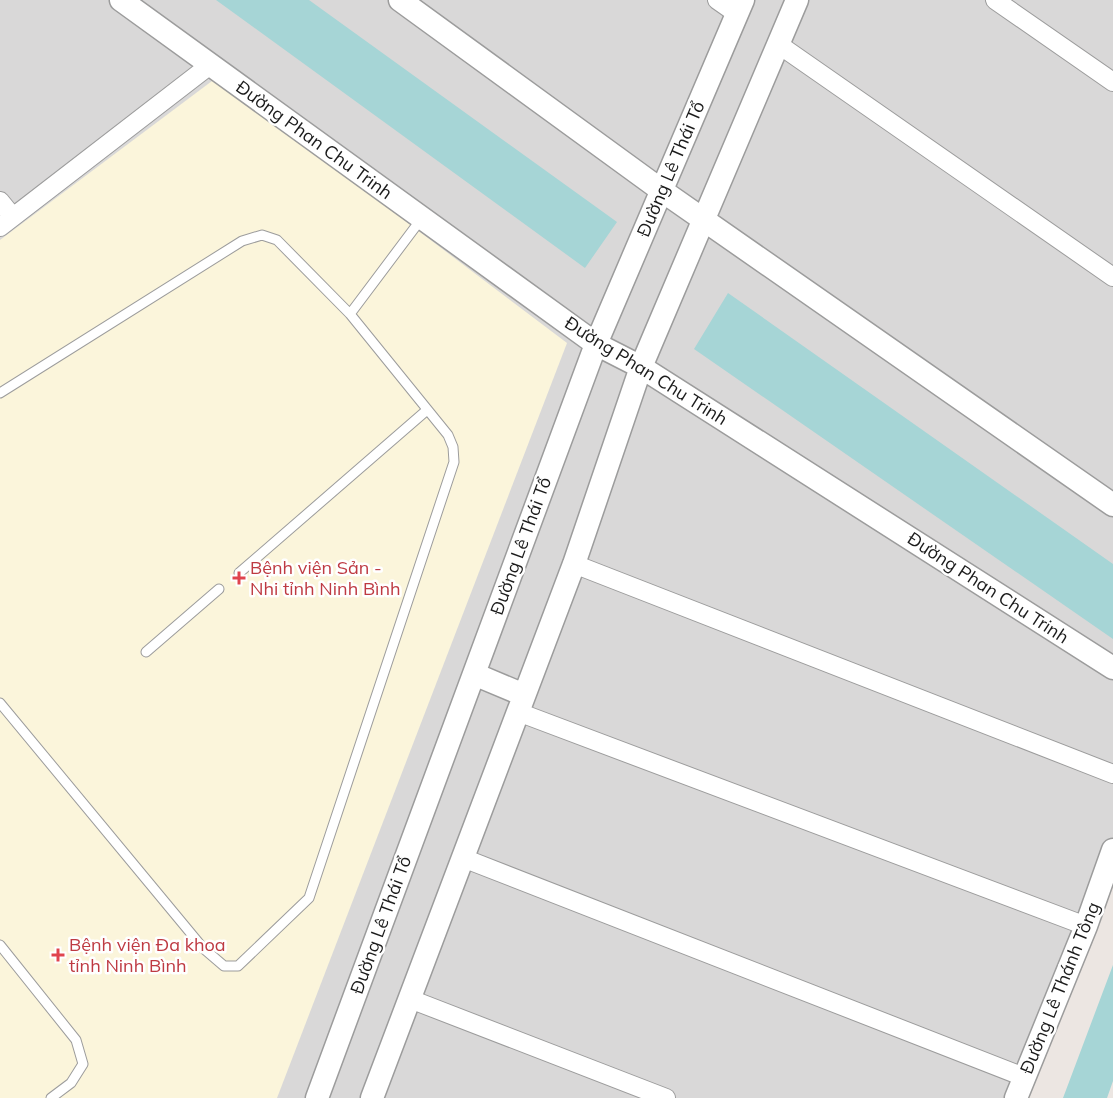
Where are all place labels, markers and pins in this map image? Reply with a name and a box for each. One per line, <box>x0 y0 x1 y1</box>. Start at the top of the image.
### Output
place label: Bệnh viện Sản - Nhi tỉnh Ninh Bình <box>250 556 401 600</box>
marker: Bệnh viện Sản - Nhi tỉnh Ninh Bình <box>232 571 246 585</box>
place label: Bệnh viện Đa khoa tỉnh Ninh Bình <box>69 933 226 977</box>
marker: Bệnh viện Đa khoa tỉnh Ninh Bình <box>51 948 65 962</box>

